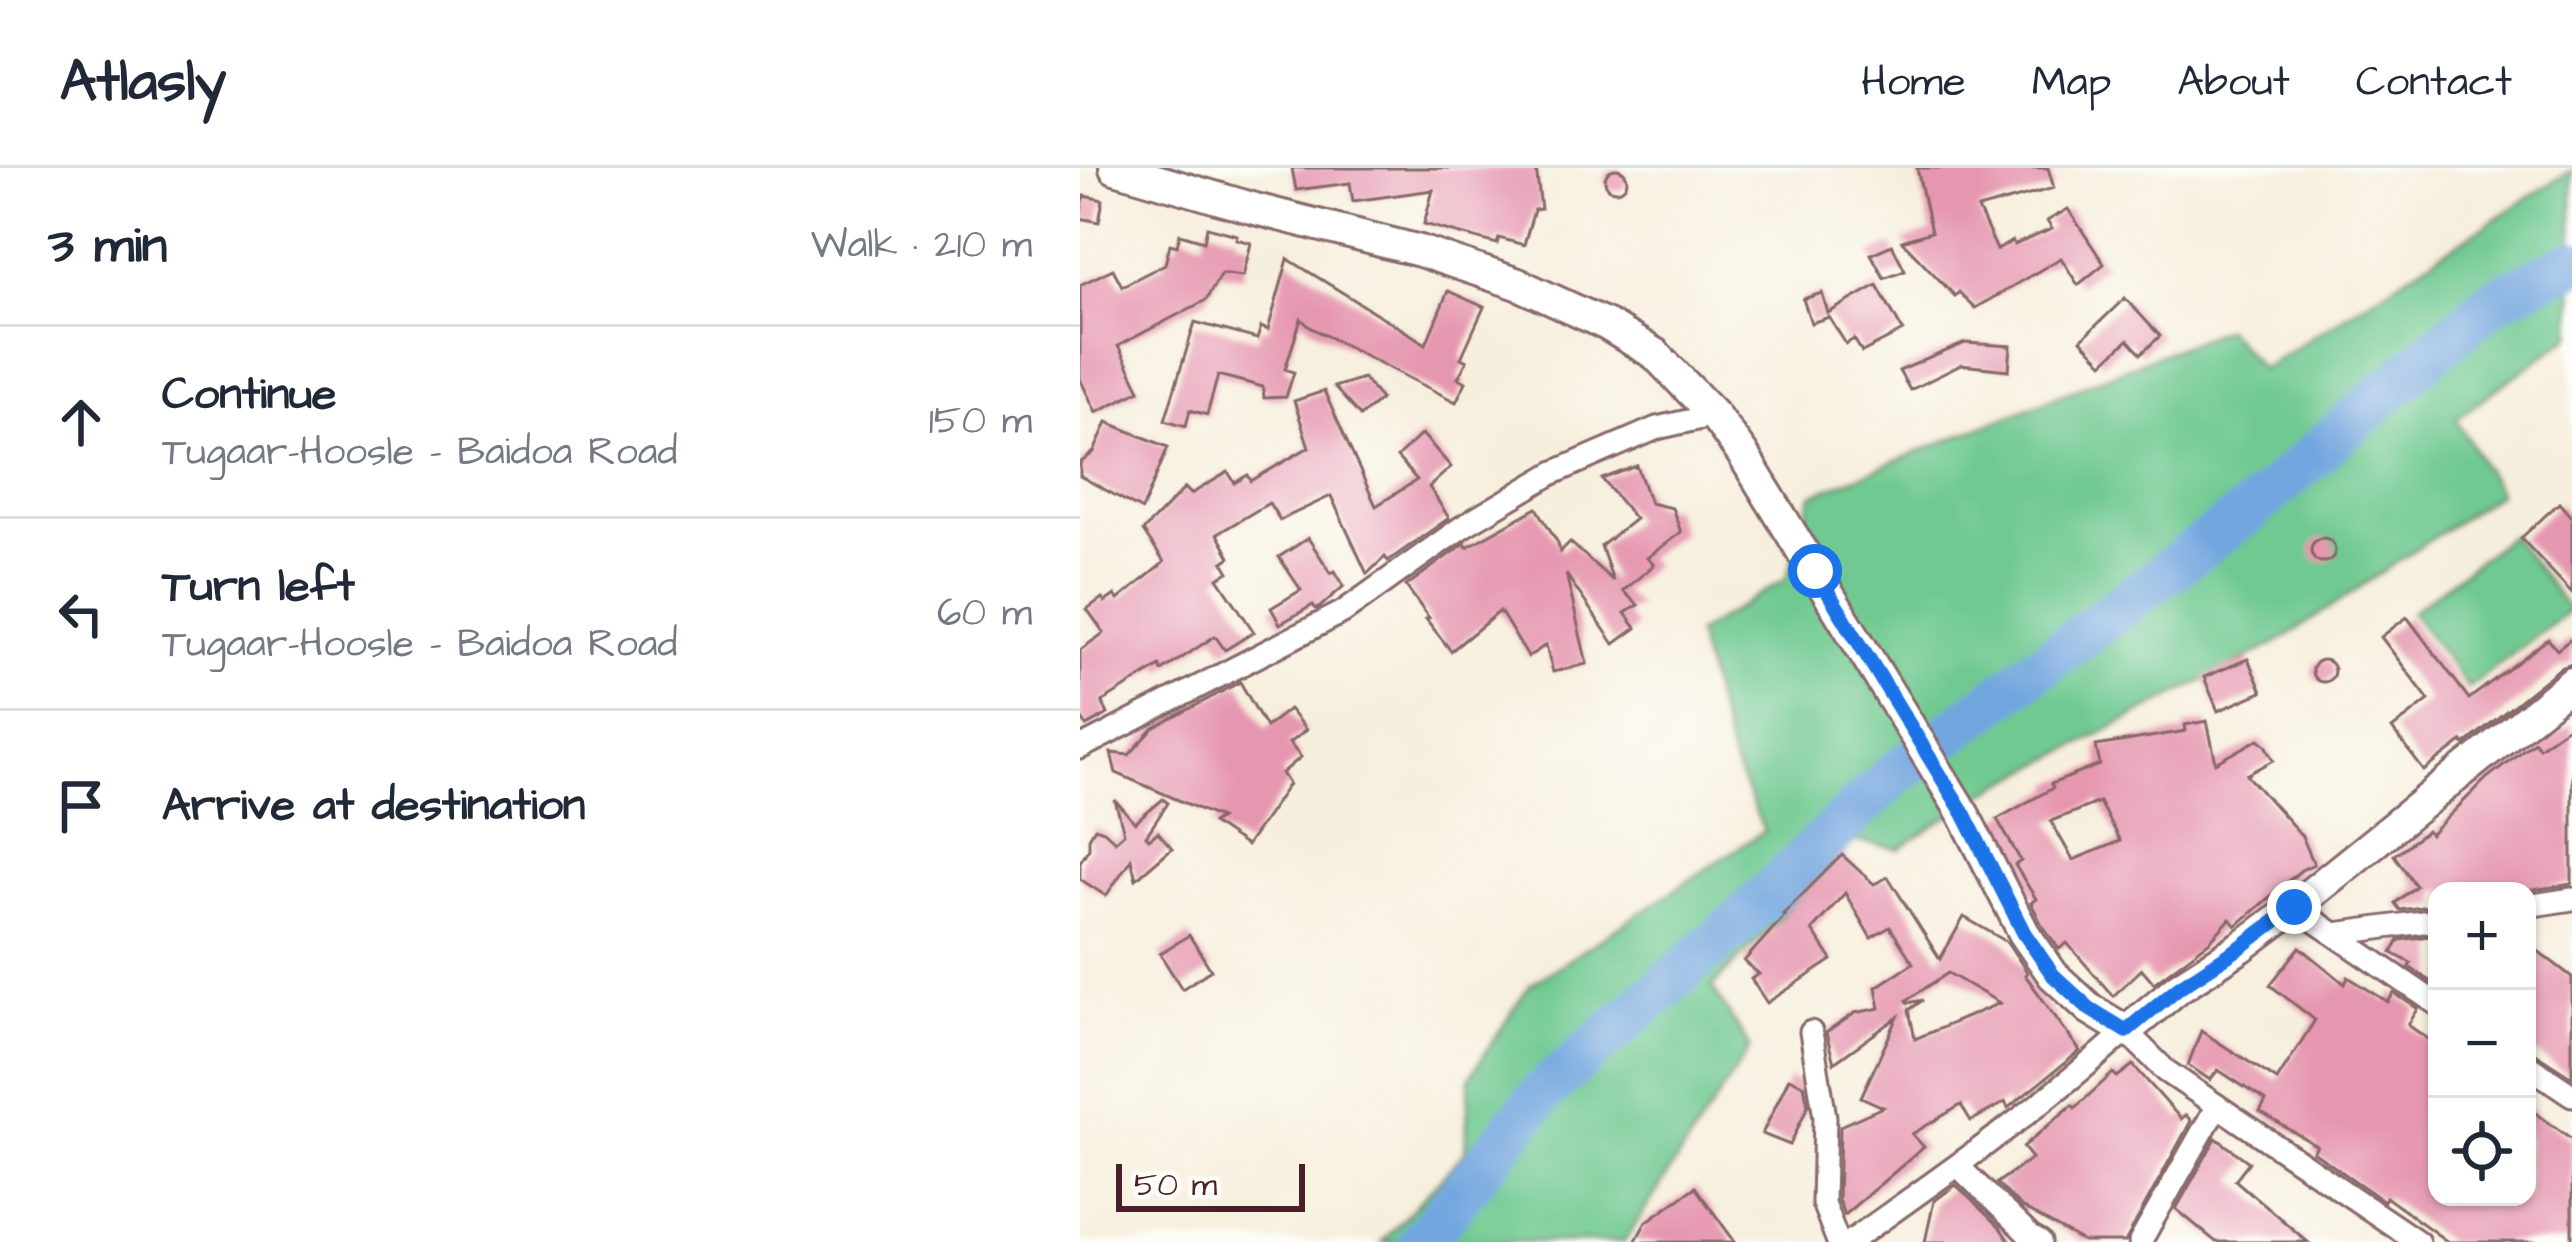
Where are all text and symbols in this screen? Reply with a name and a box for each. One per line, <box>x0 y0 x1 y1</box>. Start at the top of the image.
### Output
text: Atlasly <box>60 43 226 122</box>
text: Home <box>1861 54 1966 112</box>
text: Map <box>2032 54 2111 112</box>
text: About <box>2177 54 2290 112</box>
text: Contact <box>2356 54 2512 112</box>
text: 3 min <box>48 211 167 282</box>
text: Walk · 210 m <box>811 219 1032 273</box>
text: Continue <box>162 364 336 426</box>
icon: ahead <box>48 389 114 455</box>
text: 150 m <box>929 395 1032 449</box>
text: Tugaar-Hoosle - Baidoa Road <box>162 426 678 480</box>
route start <box>1788 544 1842 598</box>
text: Turn left <box>162 556 355 618</box>
icon: left <box>48 581 114 647</box>
text: 60 m <box>937 587 1032 641</box>
text: Tugaar-Hoosle - Baidoa Road <box>162 618 678 672</box>
icon: arrive <box>48 773 114 839</box>
text: Arrive at destination <box>162 775 585 837</box>
route end <box>2267 880 2321 934</box>
map controls <box>2428 882 2536 1206</box>
button: + <box>2428 882 2536 990</box>
button: − <box>2428 990 2536 1098</box>
button: locate <box>2428 1098 2536 1206</box>
scale bar <box>1116 1158 1305 1211</box>
text: 50 m <box>1134 1162 1217 1208</box>

